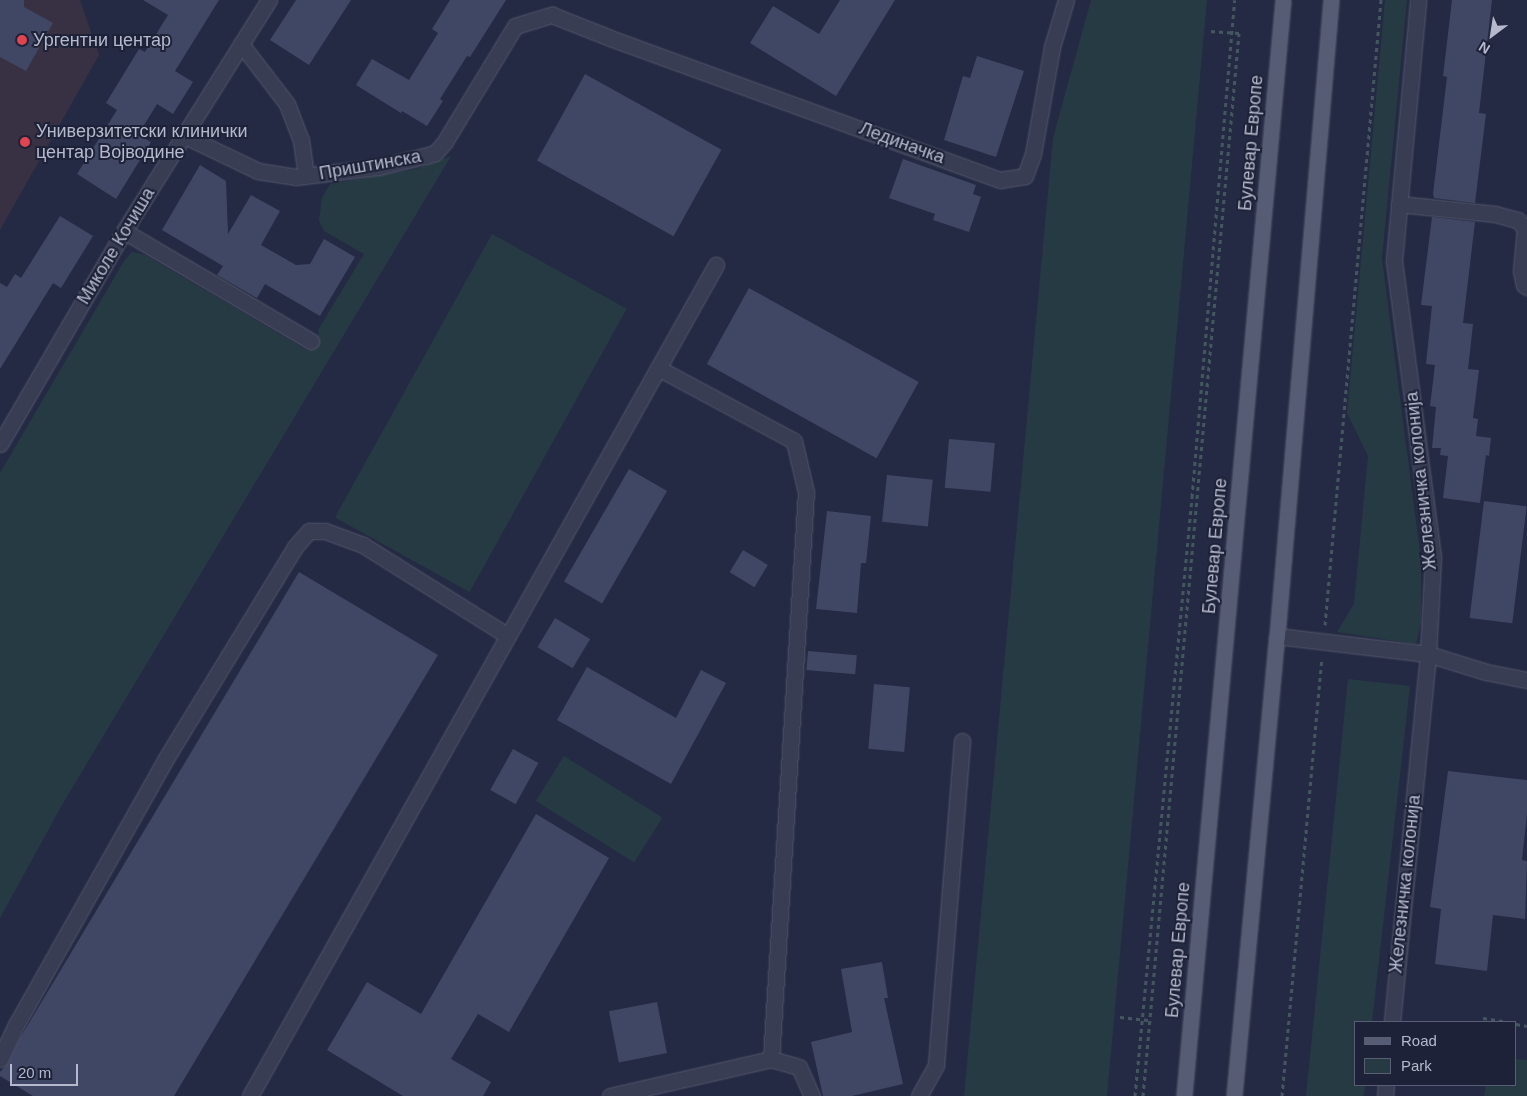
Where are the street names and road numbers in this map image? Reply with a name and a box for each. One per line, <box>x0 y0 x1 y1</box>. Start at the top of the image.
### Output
street label: Булевар Европе <box>1234 74 1268 212</box>
street label: Лединачка <box>856 118 948 168</box>
street label: Приштинска <box>317 145 423 185</box>
street label: Миколе Кочиша <box>73 184 159 308</box>
street label: Железничка колонија <box>1401 391 1441 571</box>
street label: Булевар Европе <box>1198 477 1232 615</box>
street label: Железничка колонија <box>1385 794 1425 974</box>
street label: Булевар Европе <box>1161 881 1195 1019</box>

